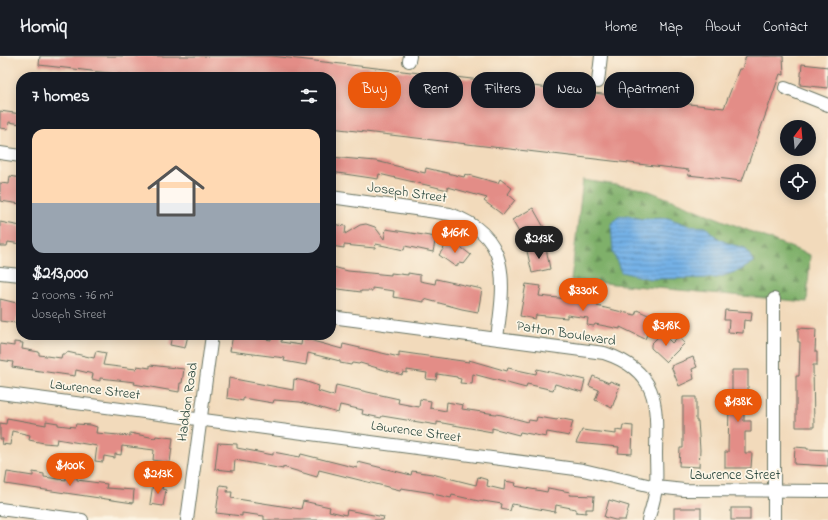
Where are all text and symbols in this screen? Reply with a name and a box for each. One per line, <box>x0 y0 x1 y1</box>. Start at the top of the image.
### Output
text: Homiq <box>20 14 67 41</box>
text: Home <box>605 17 637 38</box>
text: Map <box>659 17 683 38</box>
text: About <box>705 17 741 38</box>
text: Contact <box>763 17 808 38</box>
chip: Buy <box>348 72 401 108</box>
chip: Rent <box>409 72 463 108</box>
chip: Filters <box>471 72 535 108</box>
chip: New <box>543 72 596 108</box>
chip: Apartment <box>604 72 694 108</box>
text: 7 homes <box>32 84 90 109</box>
icon: filters <box>298 85 320 107</box>
north arrow <box>780 120 816 156</box>
map controls <box>780 120 816 200</box>
icon: home <box>140 155 212 227</box>
button: locate <box>780 164 816 200</box>
street label: Joseph Street <box>366 177 448 209</box>
pin: $161K <box>427 220 483 254</box>
text: $161K <box>441 223 469 242</box>
pin: $213K <box>511 226 567 260</box>
text: $213K <box>524 229 554 248</box>
text: $213,000 <box>32 261 88 286</box>
pin: $330K <box>555 278 611 312</box>
text: $330K <box>568 281 598 300</box>
text: 2 rooms · 76 m² <box>32 286 114 305</box>
text: Joseph Street <box>32 305 106 324</box>
pin: $318K <box>638 313 694 347</box>
street label: Patton Boulevard <box>515 316 617 352</box>
text: $318K <box>652 316 680 335</box>
street label: Haddon Road <box>172 361 204 443</box>
street label: Lawrence Street <box>49 374 142 406</box>
pin: $138K <box>710 389 766 423</box>
text: $138K <box>724 392 752 411</box>
street label: Lawrence Street <box>370 415 463 449</box>
pin: $100K <box>42 453 98 487</box>
text: $100K <box>55 456 85 475</box>
pin: $213K <box>130 461 186 495</box>
text: $213K <box>143 464 173 483</box>
street label: Lawrence Street <box>690 465 781 486</box>

